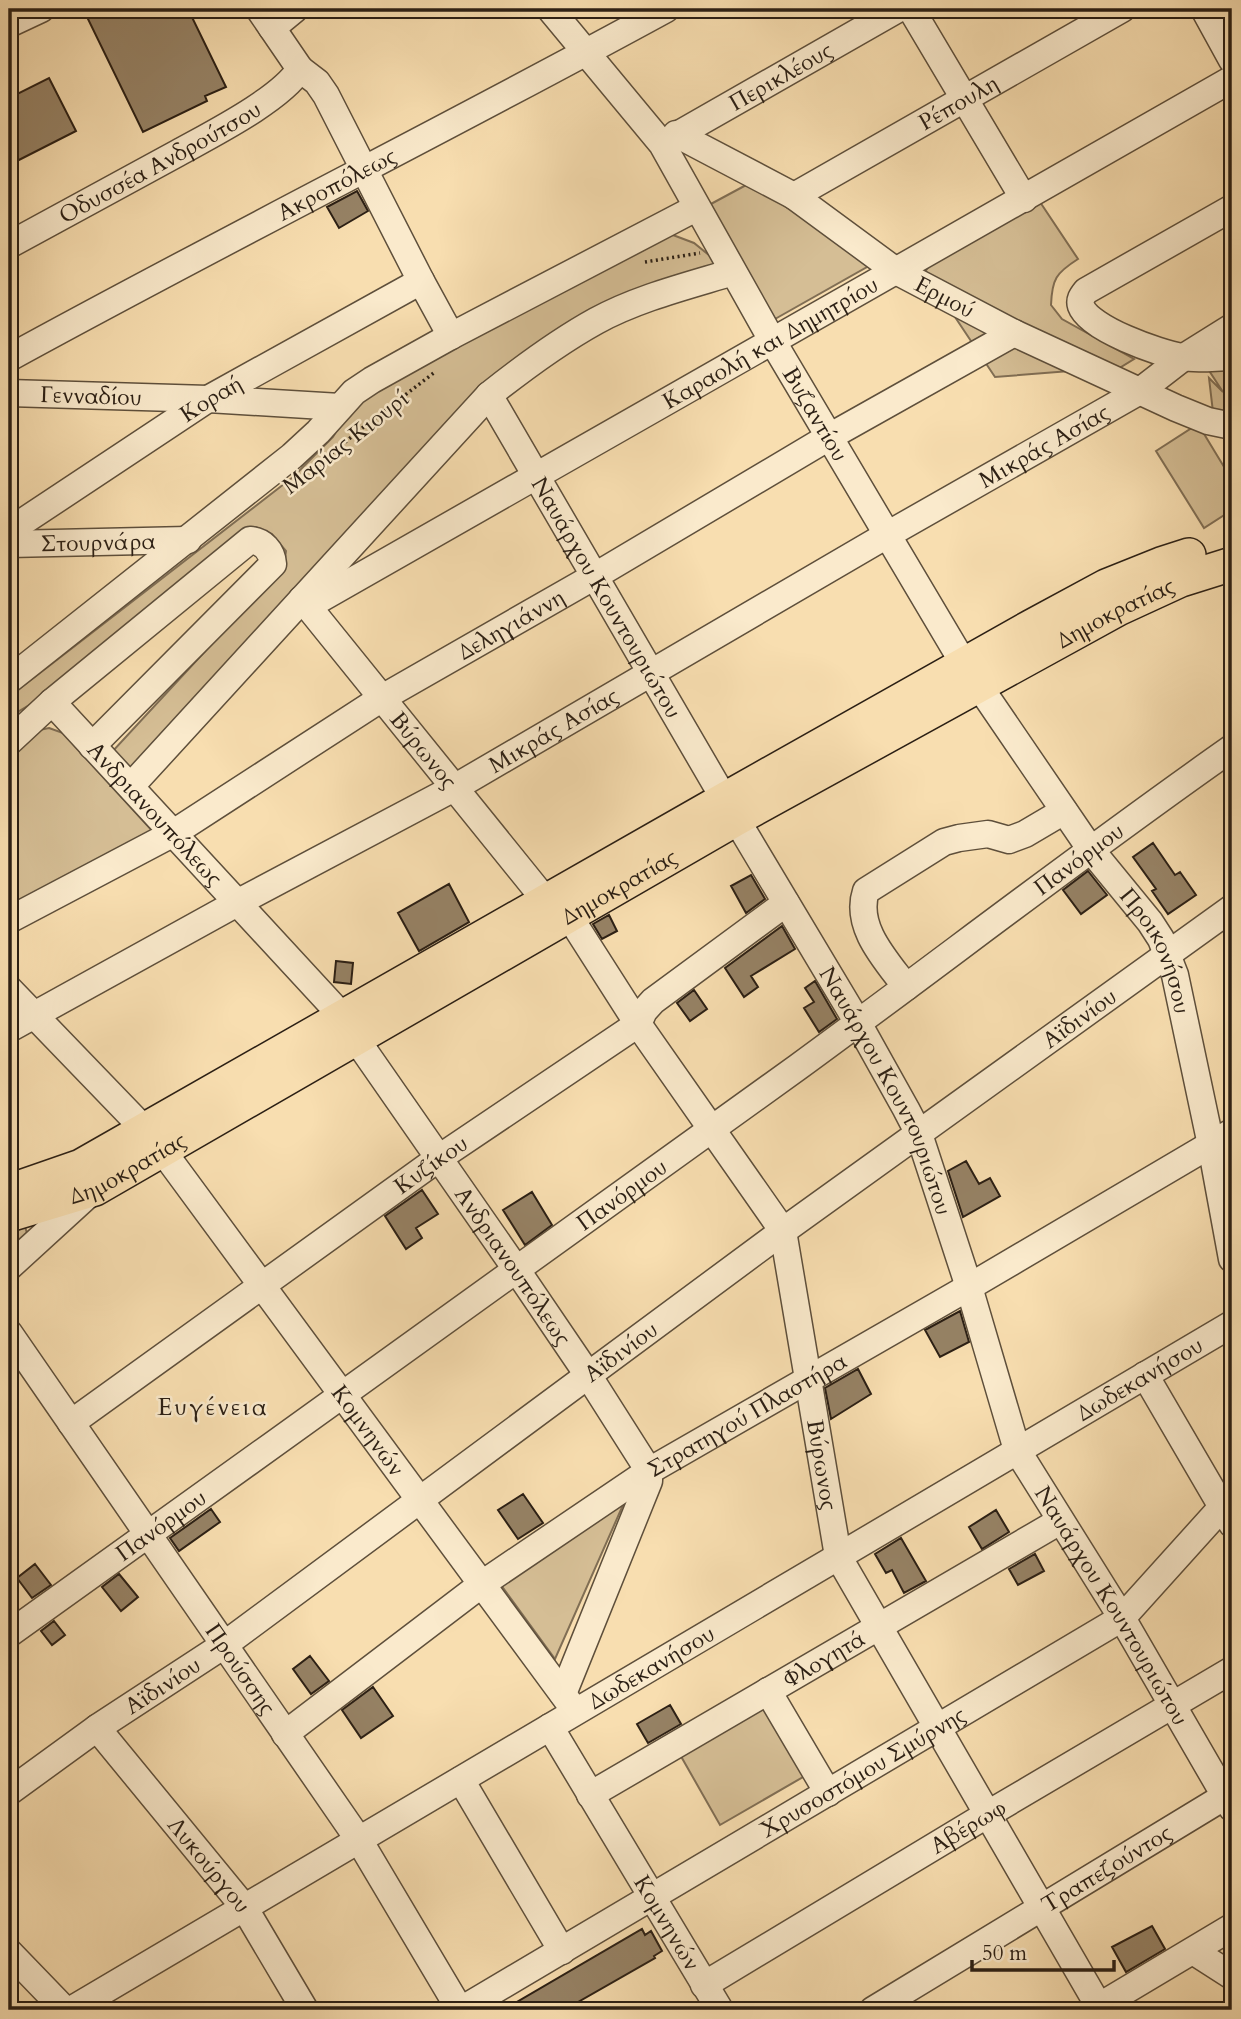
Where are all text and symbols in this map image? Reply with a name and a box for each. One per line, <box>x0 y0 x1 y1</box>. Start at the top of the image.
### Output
street label: Περικλέους <box>723 35 838 118</box>
street label: Ρέπουλη <box>913 68 1004 138</box>
street label: Οδυσσέα Ανδρούτσου <box>53 94 267 231</box>
street label: Ακροπόλεως <box>272 140 402 228</box>
street label: Καραολή και Δημητρίου <box>657 269 884 417</box>
street label: Ερμού <box>909 269 980 326</box>
street label: Βυζαντίου <box>775 361 855 467</box>
street label: Κοραή <box>174 368 249 430</box>
street label: Γενναδίου <box>40 379 142 413</box>
street label: Μαρίας Κιουρί <box>276 383 415 501</box>
street label: Μικράς Ασίας <box>973 397 1115 496</box>
street label: Ναυάρχου Κουντουριώτου <box>524 471 689 724</box>
street label: Στουρνάρα <box>40 526 156 559</box>
street label: Δημοκρατίας <box>1051 570 1180 656</box>
street label: Δεληγιάννη <box>452 582 570 667</box>
street label: Μικράς Ασίας <box>483 680 624 781</box>
street label: Βύρωνος <box>383 705 464 796</box>
street label: Ανδριανουπόλεως <box>80 735 230 893</box>
street label: Πανόρμου <box>1027 816 1130 903</box>
street label: Δημοκρατίας <box>556 841 683 933</box>
street label: Προικονήσου <box>1112 882 1198 1016</box>
street label: Ναυάρχου Κουντουριώτου <box>812 961 959 1219</box>
street label: Αϊδινίου <box>1036 981 1123 1056</box>
street label: Δημοκρατίας <box>66 1125 192 1212</box>
street label: Κυζίκου <box>388 1128 474 1202</box>
street label: Πανόρμου <box>570 1152 674 1238</box>
street label: Ανδριανουπόλεως <box>447 1180 579 1352</box>
street label: Αϊδινίου <box>578 1314 664 1389</box>
street label: Δωδεκανήσου <box>1071 1330 1209 1429</box>
street label: Στρατηγού Πλαστήρα <box>642 1346 852 1485</box>
street label: Κομνηνών <box>324 1379 412 1482</box>
district label: Ευγένεια <box>158 1391 268 1424</box>
street label: Βύρωνος <box>799 1417 845 1513</box>
street label: Ναυάρχου Κουντουριώτου <box>1027 1480 1196 1731</box>
street label: Πανόρμου <box>110 1482 213 1569</box>
street label: Προύσσης <box>198 1617 283 1721</box>
street label: Δωδεκανήσου <box>583 1618 721 1717</box>
street label: Φλογητά <box>777 1623 871 1695</box>
street label: Αϊδινίου <box>119 1649 207 1722</box>
street label: Χρυσοστόμου Σμύρνης <box>754 1699 972 1845</box>
street label: Αβέρωφ <box>924 1792 1012 1861</box>
street label: Λυκούργου <box>160 1810 258 1920</box>
street label: Τραπεζούντος <box>1036 1817 1178 1920</box>
street label: Κομνηνών <box>626 1869 708 1976</box>
scale bar <box>972 1928 1113 1972</box>
text: 50 m <box>982 1939 1027 1968</box>

